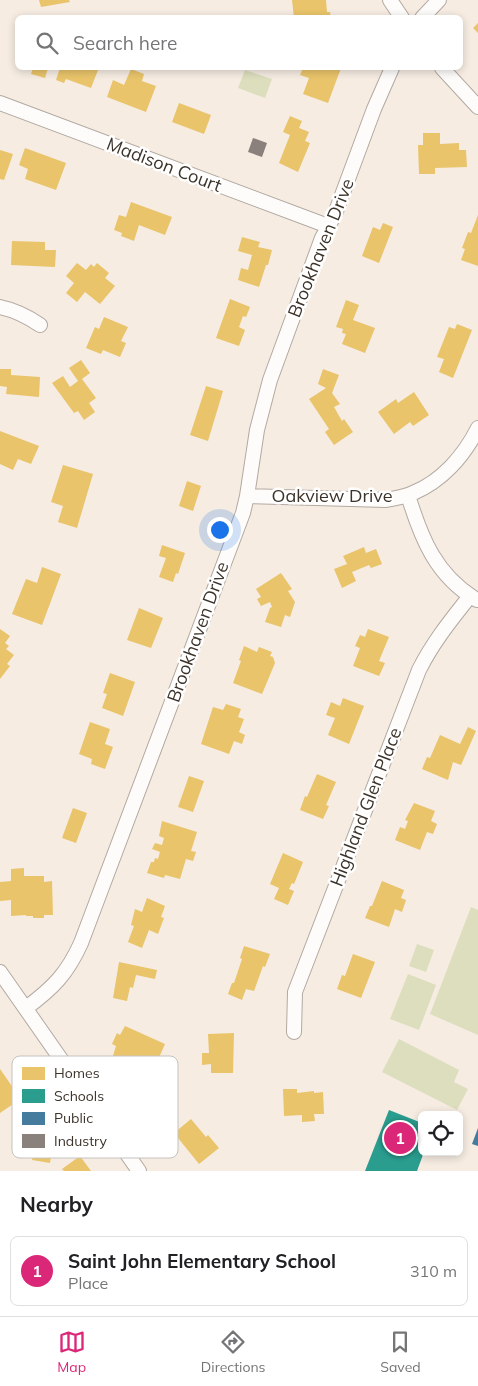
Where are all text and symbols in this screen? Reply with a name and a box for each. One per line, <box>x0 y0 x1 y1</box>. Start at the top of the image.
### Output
search box <box>15 15 463 70</box>
icon: search <box>33 29 61 57</box>
text: Search here <box>73 31 177 55</box>
street label: Madison Court <box>103 132 225 197</box>
street label: Brookhaven Drive <box>282 175 359 321</box>
street label: Oakview Drive <box>271 484 393 507</box>
your location <box>207 517 233 543</box>
street label: Brookhaven Drive <box>161 559 234 705</box>
street label: Highland Glen Place <box>325 724 406 890</box>
legend <box>12 1056 178 1158</box>
text: Homes <box>54 1064 100 1082</box>
text: Schools <box>54 1087 104 1105</box>
text: Public <box>54 1109 93 1127</box>
map controls <box>418 1111 463 1156</box>
button: locate <box>418 1111 463 1156</box>
pin: 1 <box>384 1119 416 1157</box>
text: Industry <box>54 1132 108 1150</box>
text: Nearby <box>20 1191 93 1217</box>
text: Saint John Elementary School <box>68 1249 336 1273</box>
text: 1 <box>32 1261 42 1281</box>
text: 310 m <box>410 1261 457 1281</box>
text: Place <box>68 1273 108 1293</box>
tab: Map <box>57 1328 86 1376</box>
tab: Directions <box>201 1328 266 1376</box>
tab: Saved <box>380 1328 421 1376</box>

